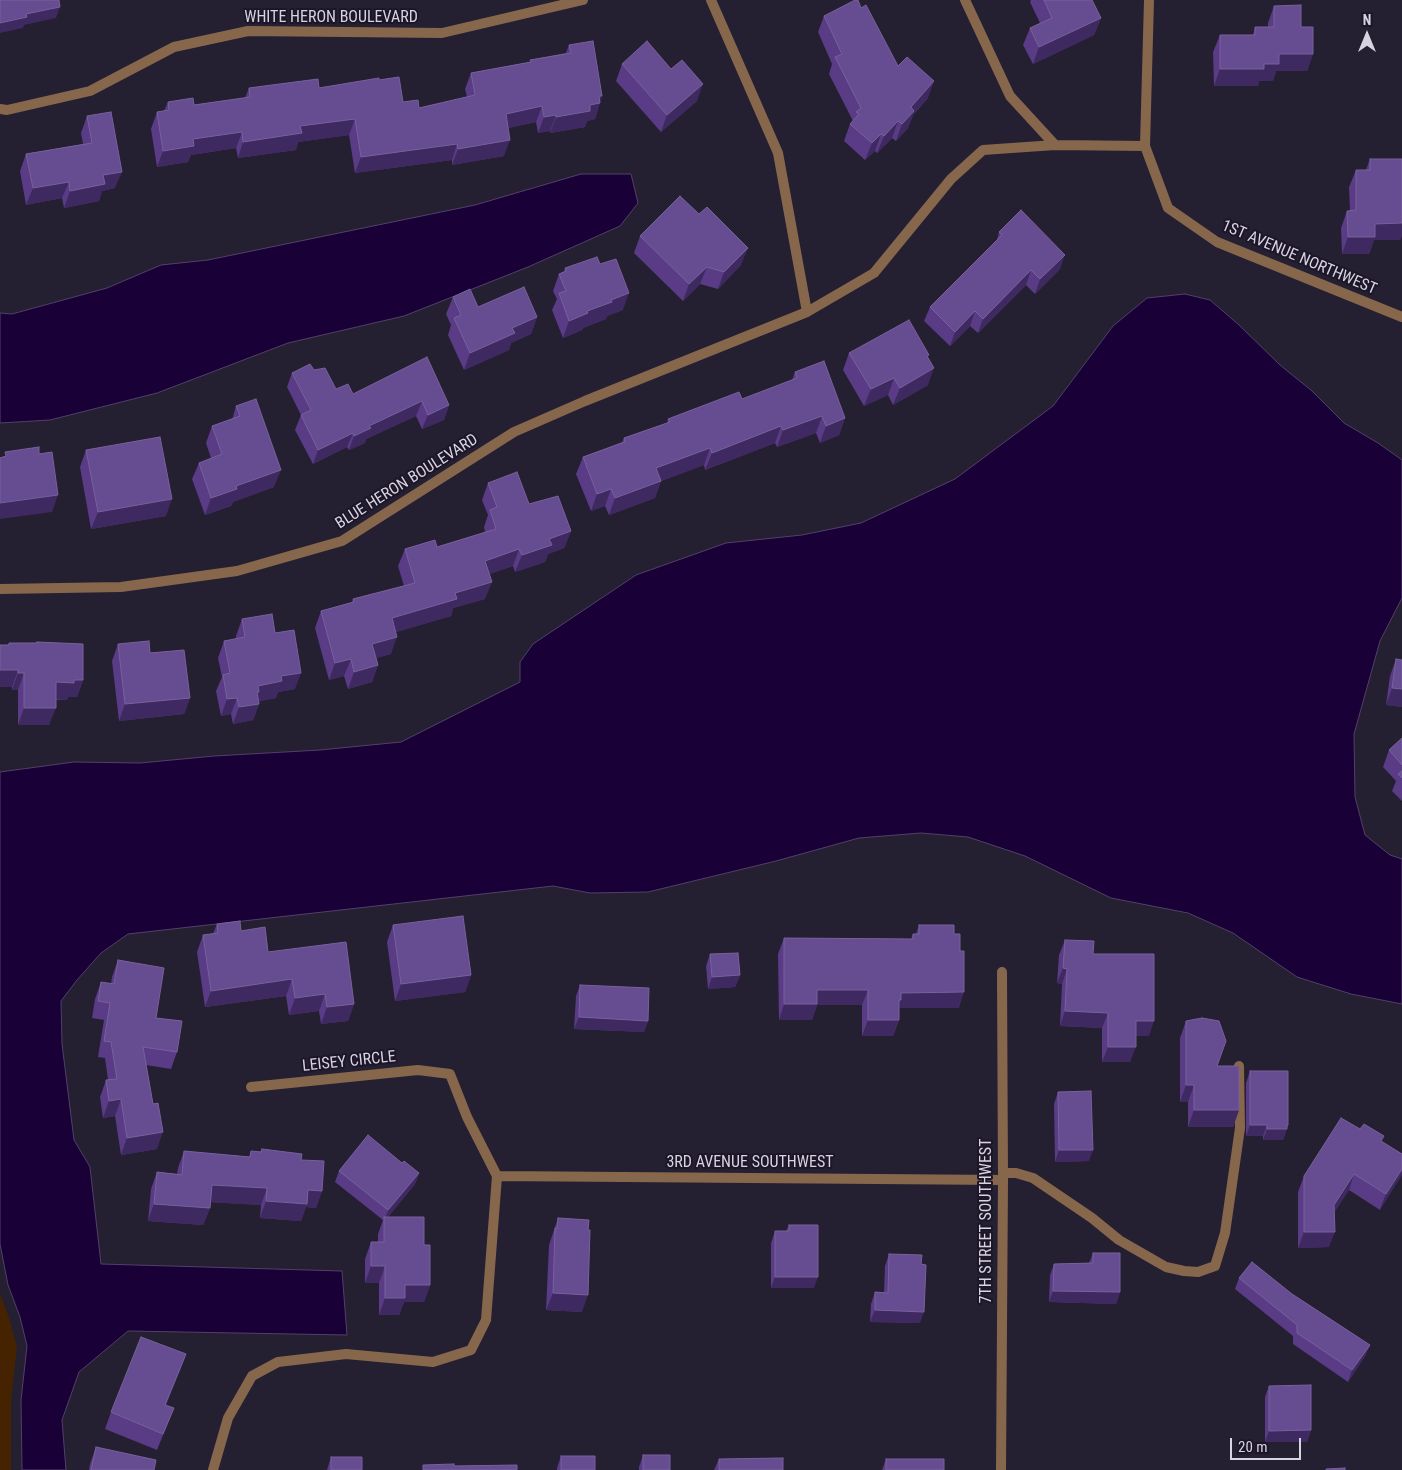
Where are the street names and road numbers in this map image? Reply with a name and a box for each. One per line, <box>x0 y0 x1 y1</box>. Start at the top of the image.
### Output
street label: WHITE HERON BOULEVARD <box>244 8 418 28</box>
street label: 1ST AVENUE NORTHWEST <box>1219 217 1379 299</box>
street label: BLUE HERON BOULEVARD <box>332 430 482 534</box>
street label: LEISEY CIRCLE <box>301 1048 397 1076</box>
street label: 7TH STREET SOUTHWEST <box>977 1139 997 1303</box>
street label: 3RD AVENUE SOUTHWEST <box>666 1153 834 1173</box>

